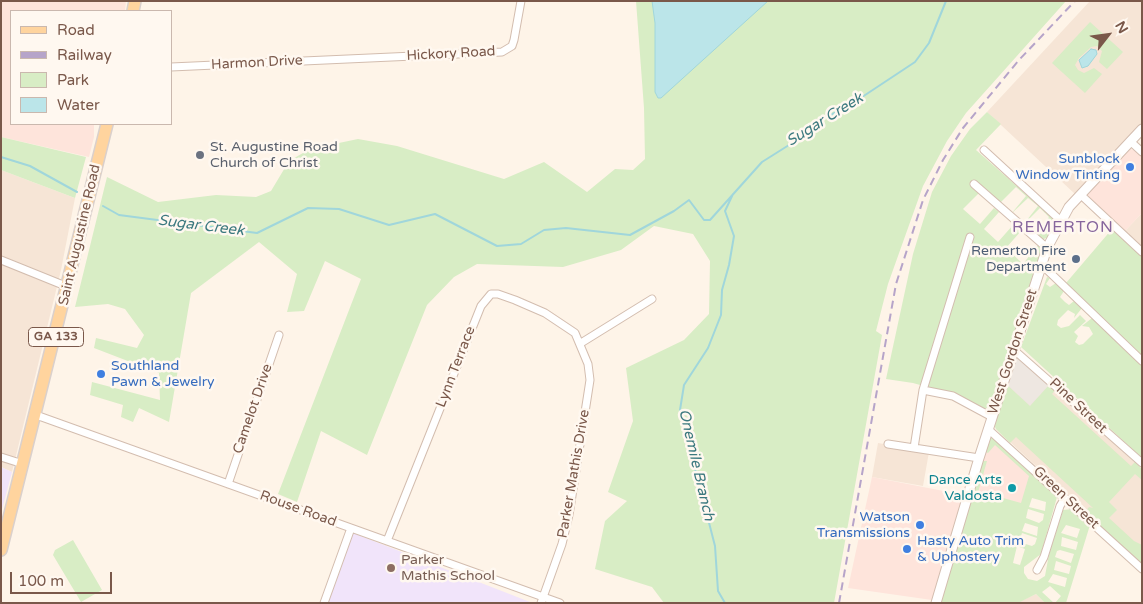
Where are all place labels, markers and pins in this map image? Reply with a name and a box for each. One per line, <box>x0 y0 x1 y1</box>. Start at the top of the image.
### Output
place label: St. Augustine Road Church of Christ <box>210 139 338 172</box>
marker: St. Augustine Road Church of Christ <box>194 149 206 161</box>
place label: Sunblock Window Tinting <box>1016 151 1120 184</box>
marker: Sunblock Window Tinting <box>1124 161 1136 173</box>
place label: Remerton Fire Department <box>971 243 1066 276</box>
marker: Remerton Fire Department <box>1070 253 1082 265</box>
place label: Southland Pawn & Jewelry <box>111 358 215 391</box>
marker: Southland Pawn & Jewelry <box>95 368 107 380</box>
place label: Dance Arts Valdosta <box>928 472 1002 504</box>
marker: Dance Arts Valdosta <box>1006 482 1018 494</box>
place label: Watson Transmissions <box>817 509 910 542</box>
marker: Watson Transmissions <box>914 519 926 531</box>
place label: Hasty Auto Trim & Uphostery <box>917 533 1024 566</box>
marker: Hasty Auto Trim & Uphostery <box>901 543 913 555</box>
place label: Parker Mathis School <box>401 552 495 584</box>
marker: Parker Mathis School <box>385 562 397 574</box>

